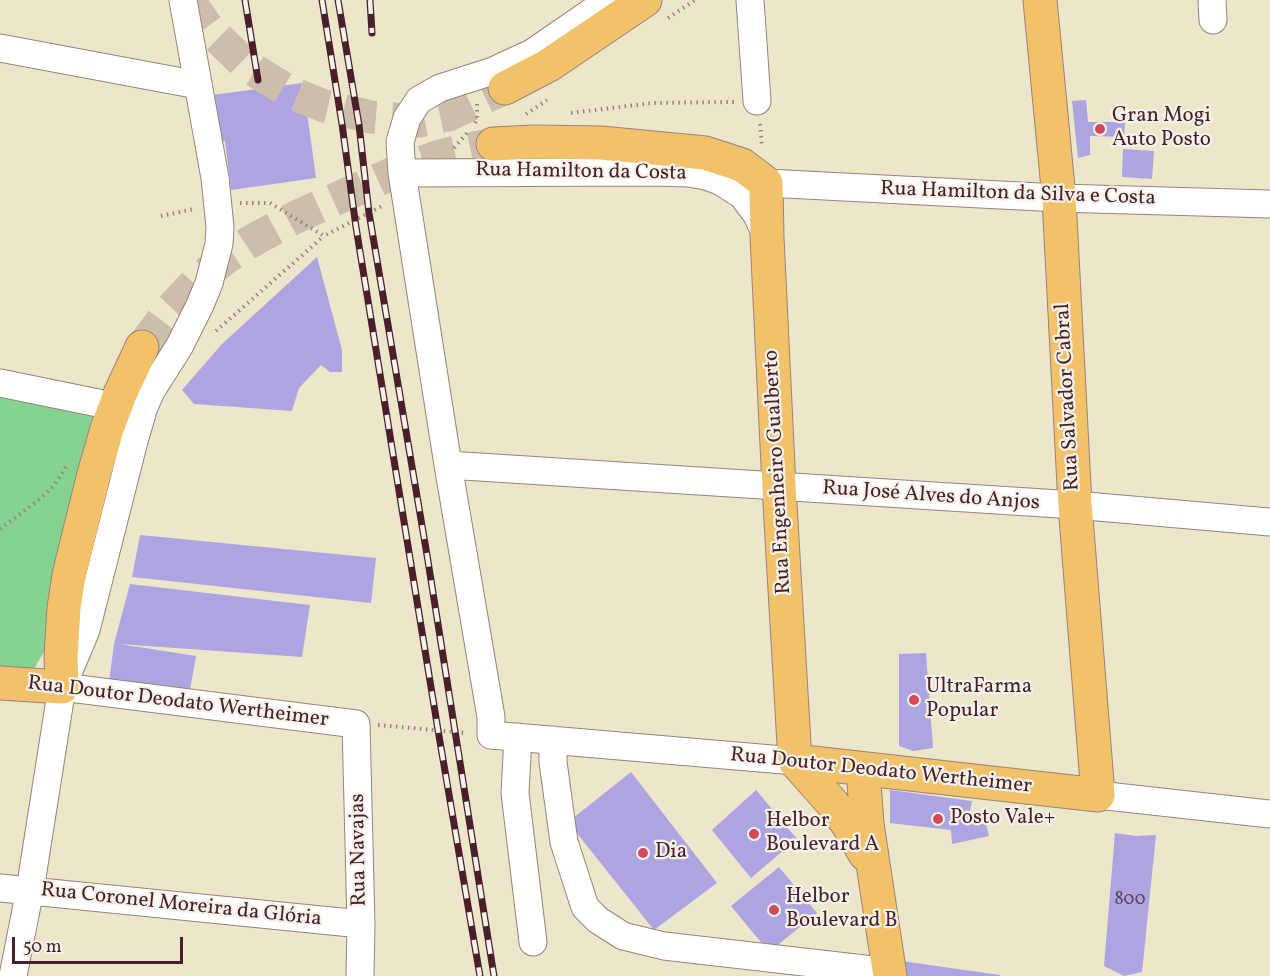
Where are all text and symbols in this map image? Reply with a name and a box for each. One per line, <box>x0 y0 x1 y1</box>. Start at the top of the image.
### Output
place label: Gran Mogi Auto Posto <box>1112 104 1211 154</box>
marker: Gran Mogi Auto Posto <box>1093 122 1107 136</box>
street label: Rua Hamilton da Costa <box>475 159 687 187</box>
street label: Rua Hamilton da Silva e Costa <box>880 178 1156 212</box>
street label: Rua Salvador Cabral <box>1051 302 1087 492</box>
street label: Rua Engenheiro Gualberto <box>760 349 798 595</box>
street label: Rua José Alves do Anjos <box>821 477 1041 517</box>
street label: Rua Doutor Deodato Wertheimer <box>26 672 330 734</box>
place label: UltraFarma Popular <box>926 675 1032 725</box>
marker: UltraFarma Popular <box>907 693 921 707</box>
street label: Rua Doutor Deodato Wertheimer <box>729 744 1033 800</box>
street label: Rua Navajas <box>346 793 374 907</box>
place label: Posto Vale+ <box>950 806 1055 832</box>
place label: Helbor Boulevard A <box>766 809 879 859</box>
marker: Posto Vale+ <box>931 812 945 826</box>
marker: Helbor Boulevard A <box>747 827 761 841</box>
place label: Dia <box>655 840 687 866</box>
marker: Dia <box>636 846 650 860</box>
street label: Rua Coronel Moreira da Glória <box>39 879 323 933</box>
place label: Helbor Boulevard B <box>786 885 898 935</box>
house number: 800 <box>1114 890 1146 912</box>
marker: Helbor Boulevard B <box>767 903 781 917</box>
scale bar <box>15 925 186 963</box>
text: 50 m <box>23 935 62 960</box>

